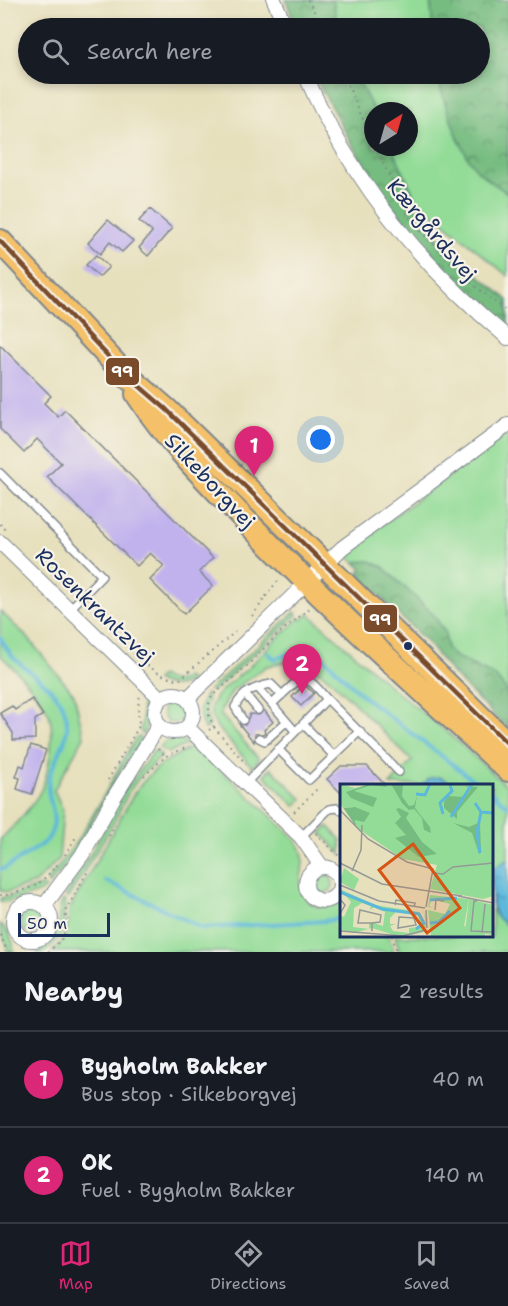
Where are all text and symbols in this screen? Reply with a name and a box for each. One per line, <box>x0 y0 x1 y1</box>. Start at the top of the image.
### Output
search box <box>18 18 490 84</box>
icon: search <box>39 35 72 68</box>
text: Search here <box>87 37 213 66</box>
north arrow <box>364 102 418 156</box>
street label: Kærgårdsvej <box>381 173 483 287</box>
line badge: 99 <box>105 357 140 386</box>
text: 99 <box>111 361 133 382</box>
your location <box>306 425 335 454</box>
pin: 1 <box>234 426 274 476</box>
street label: Silkeborgvej <box>158 427 262 535</box>
street label: Rosenkrantzvej <box>29 542 161 670</box>
line badge: 99 <box>363 604 398 633</box>
text: 99 <box>369 609 391 630</box>
unlabelled marker <box>402 640 414 652</box>
pin: 2 <box>282 644 322 694</box>
inset map <box>340 784 493 937</box>
scale bar <box>18 910 110 938</box>
text: 50 m <box>27 913 67 934</box>
text: Nearby <box>24 974 123 1009</box>
text: 2 results <box>398 978 484 1004</box>
text: Bygholm Bakker <box>81 1052 267 1081</box>
text: 1 <box>39 1066 48 1092</box>
text: 40 m <box>432 1066 484 1092</box>
text: Bus stop · Silkeborgvej <box>81 1081 297 1107</box>
text: OK <box>81 1148 112 1177</box>
text: 2 <box>37 1162 51 1188</box>
text: 140 m <box>425 1162 484 1188</box>
text: Fuel · Bygholm Bakker <box>81 1177 295 1203</box>
tab: Map <box>59 1237 93 1294</box>
tab: Directions <box>210 1237 287 1294</box>
tab: Saved <box>404 1237 449 1294</box>

